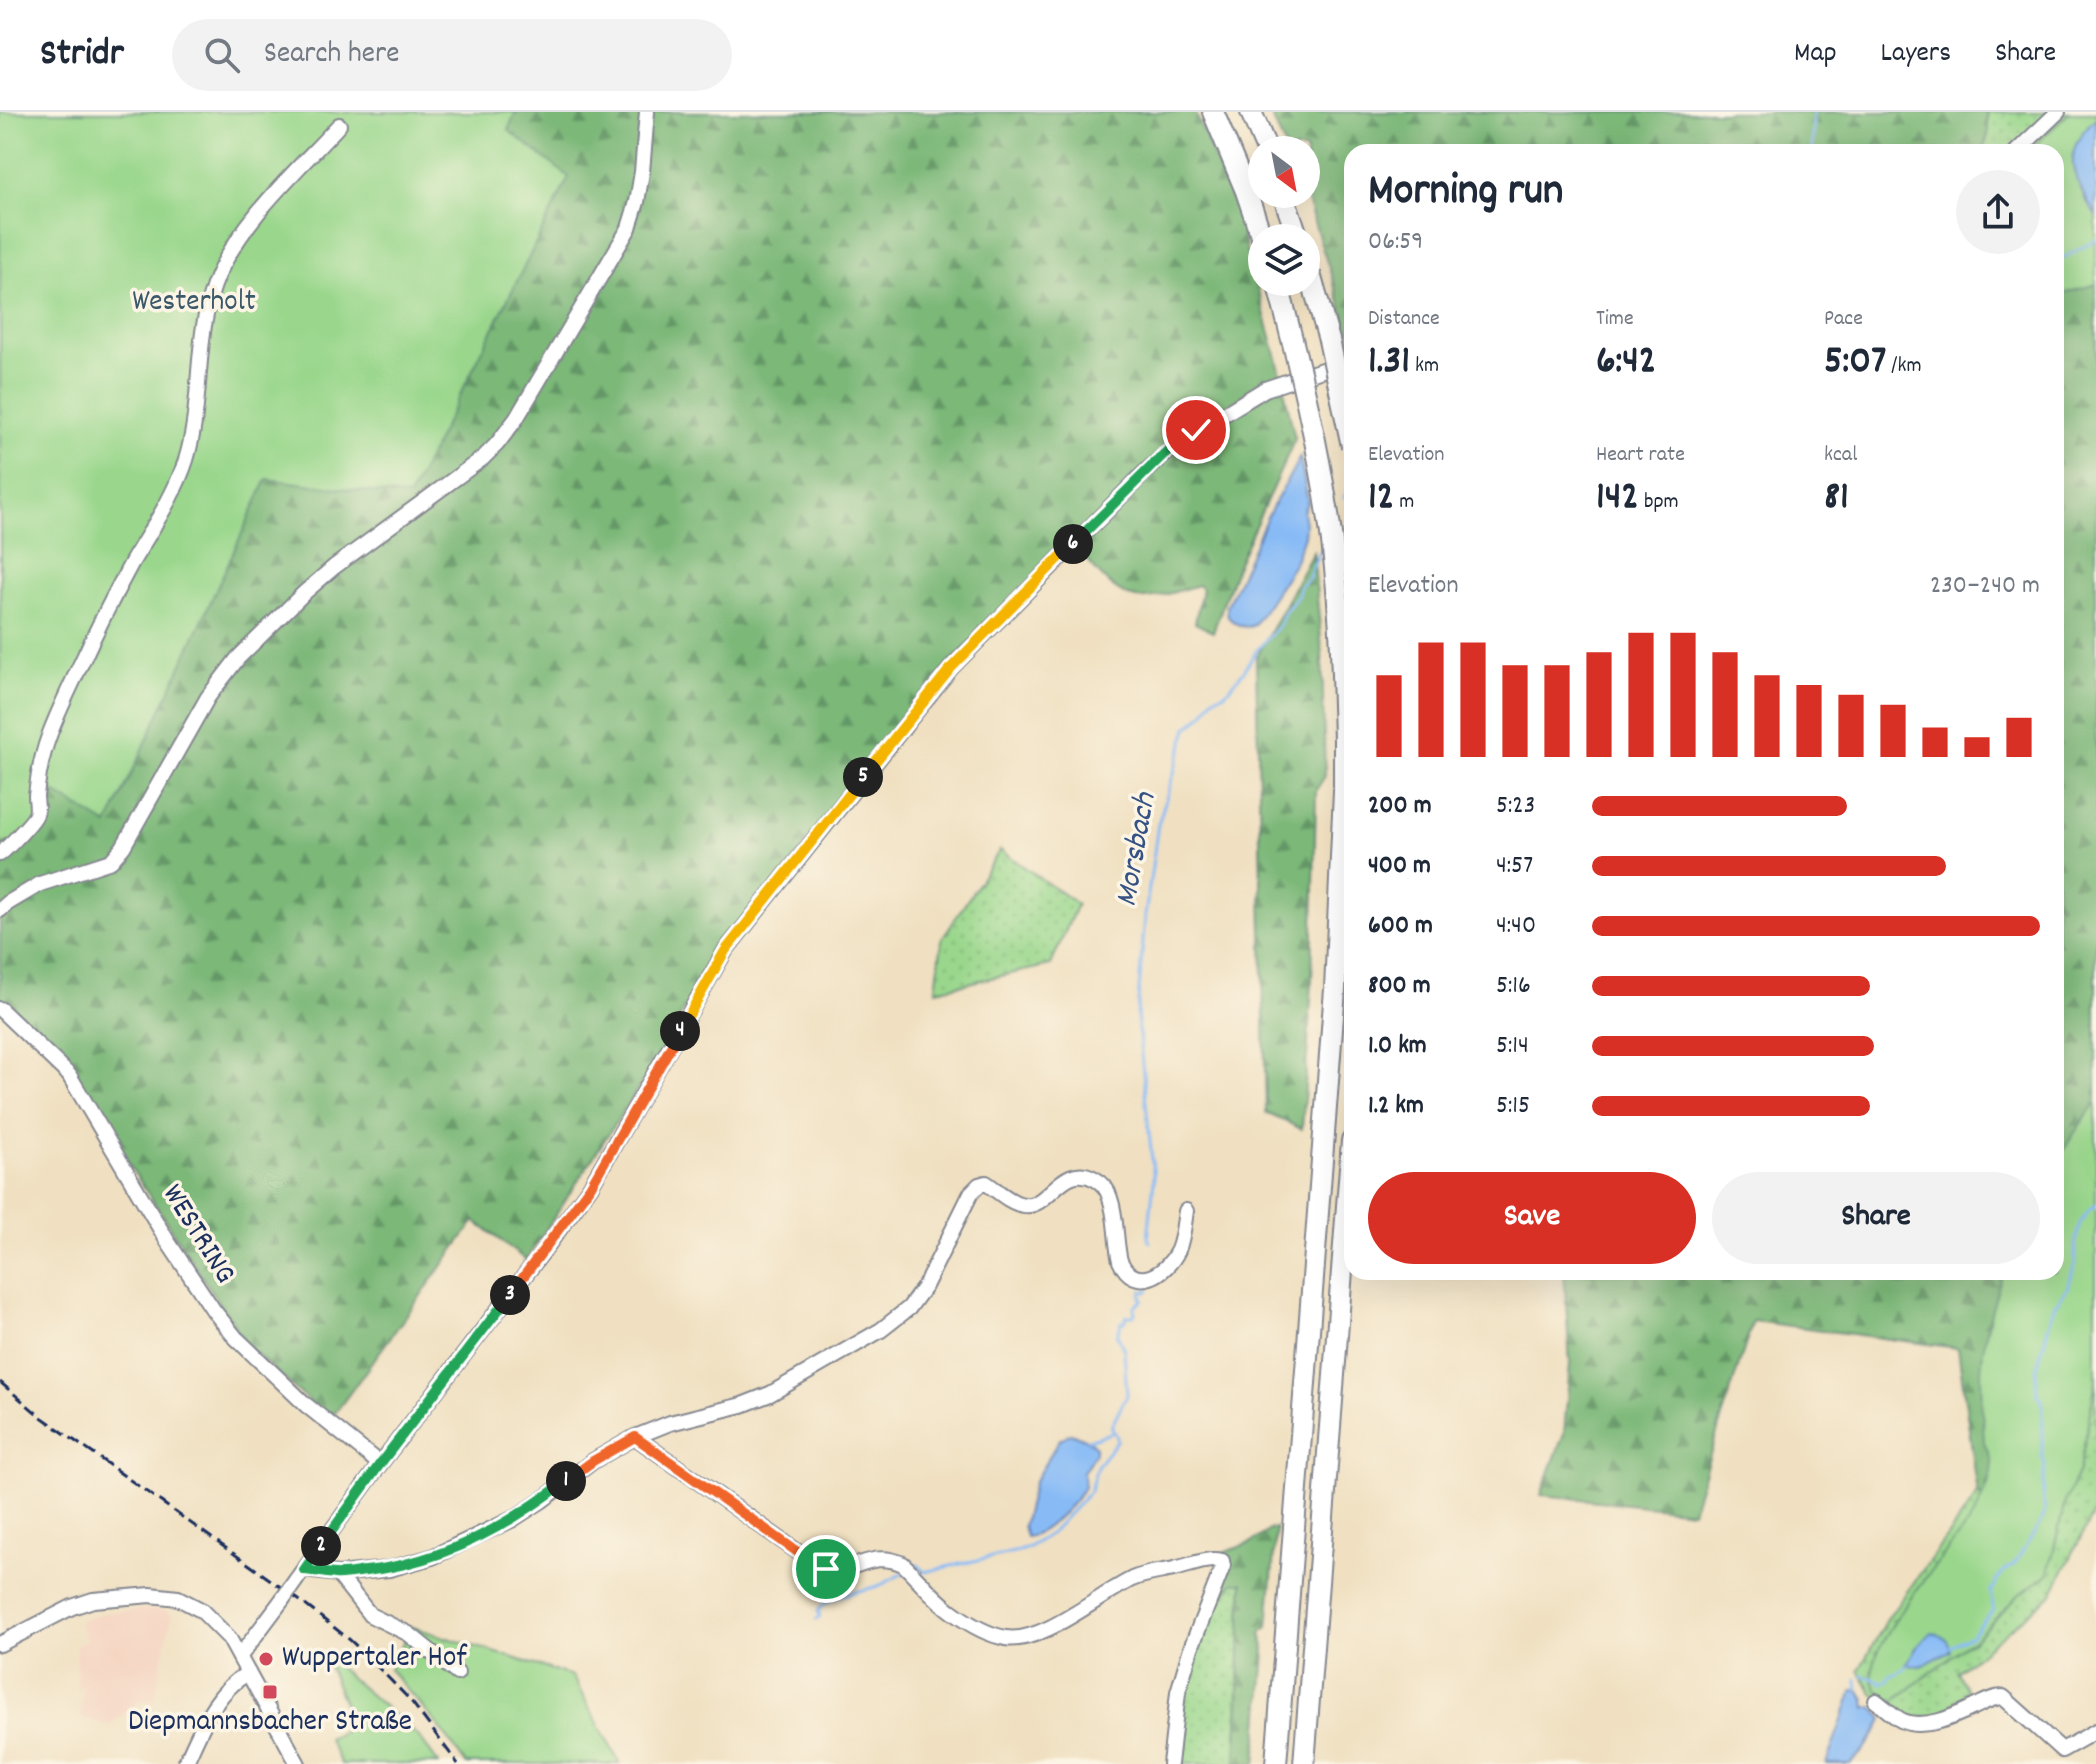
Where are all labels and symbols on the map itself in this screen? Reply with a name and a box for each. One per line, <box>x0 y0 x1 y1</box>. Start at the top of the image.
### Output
north arrow <box>1248 136 1320 208</box>
park label: Westerholt <box>132 282 256 325</box>
pin <box>1162 396 1230 464</box>
pin: 6 <box>1053 524 1093 564</box>
pin: 5 <box>843 757 883 797</box>
water label: Morsbach <box>1105 788 1171 910</box>
pin: 4 <box>660 1011 700 1051</box>
street label: WESTRING <box>150 1177 244 1293</box>
pin: 3 <box>490 1275 530 1315</box>
pin: 1 <box>546 1461 586 1501</box>
pin: 2 <box>301 1526 341 1566</box>
pin <box>792 1535 860 1603</box>
place label: Wuppertaler Hof <box>282 1638 468 1681</box>
marker: Wuppertaler Hof <box>257 1650 275 1668</box>
marker: Diepmannsbacher Straße <box>261 1683 279 1701</box>
place label: Diepmannsbacher Straße <box>128 1702 412 1745</box>

